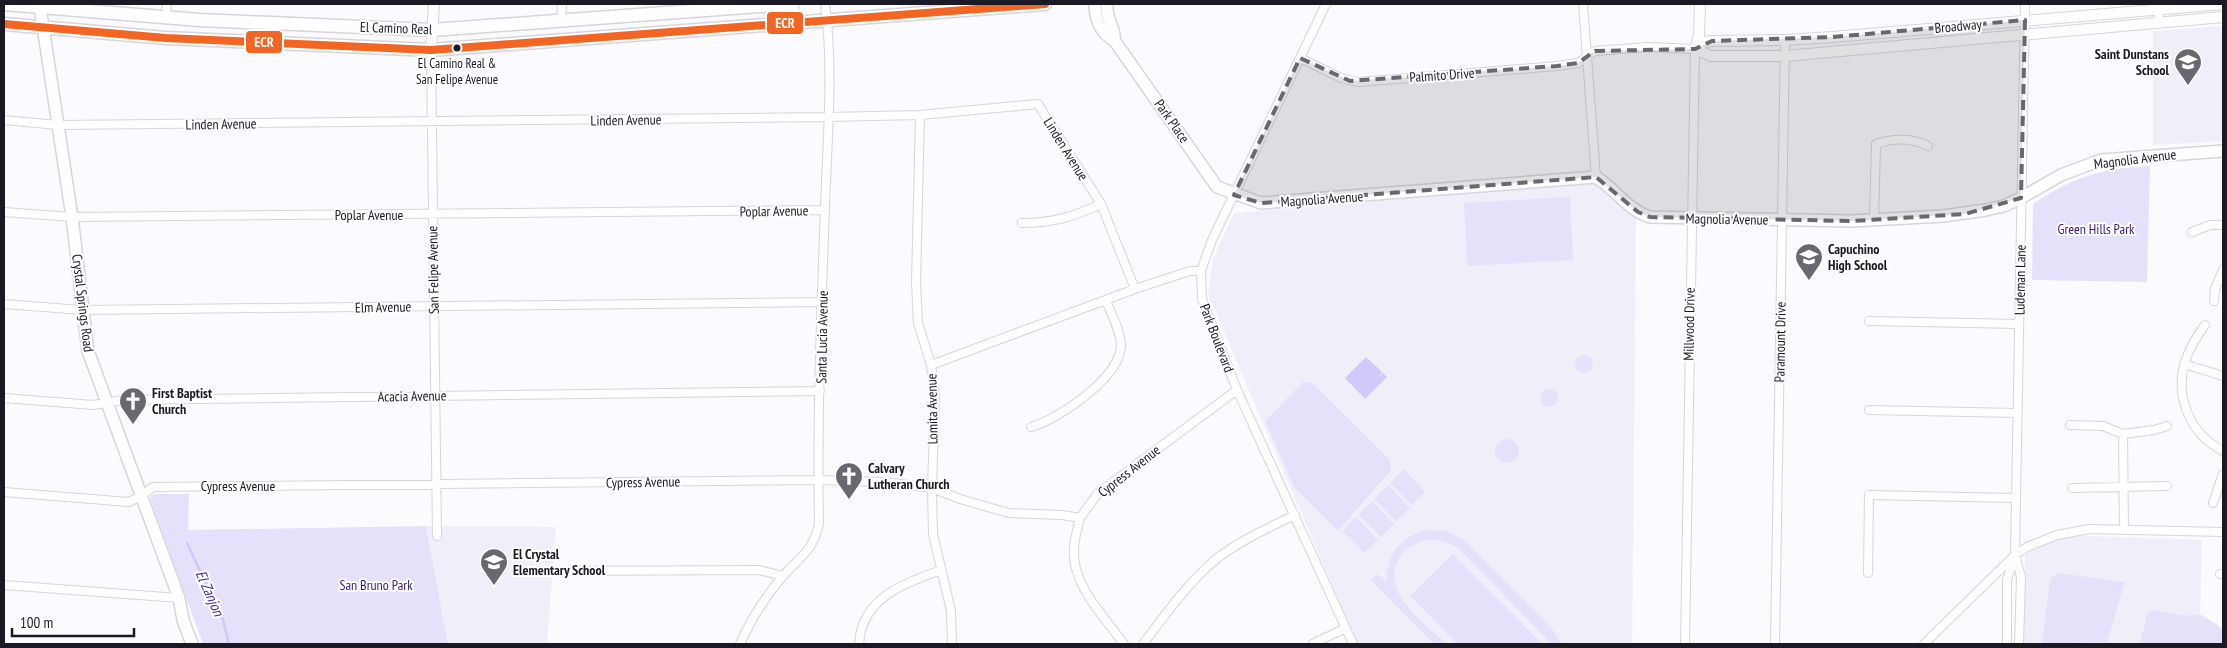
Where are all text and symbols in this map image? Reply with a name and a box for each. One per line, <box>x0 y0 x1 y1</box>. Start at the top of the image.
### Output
line badge: ECR <box>766 11 804 35</box>
text: ECR <box>775 14 795 32</box>
street label: Broadway <box>1934 15 1983 37</box>
street label: El Camino Real <box>360 18 433 38</box>
line badge: ECR <box>245 30 283 54</box>
text: ECR <box>254 33 274 51</box>
marker: El Camino Real & San Felipe Avenue <box>452 43 462 53</box>
place label: Saint Dunstans School <box>2095 45 2170 79</box>
school or university icon: Saint Dunstans School <box>2173 47 2203 86</box>
place label: El Camino Real & San Felipe Avenue <box>416 55 498 88</box>
street label: Palmito Drive <box>1409 64 1475 86</box>
street label: Park Place <box>1151 96 1194 146</box>
street label: Linden Avenue <box>590 110 662 130</box>
street label: Linden Avenue <box>185 114 257 134</box>
street label: Linden Avenue <box>1040 114 1093 184</box>
street label: Magnolia Avenue <box>2093 145 2177 173</box>
street label: Magnolia Avenue <box>1280 187 1364 211</box>
street label: Poplar Avenue <box>739 201 809 221</box>
street label: Poplar Avenue <box>335 206 404 224</box>
street label: Magnolia Avenue <box>1686 209 1769 229</box>
park label: Green Hills Park <box>2058 220 2135 238</box>
street label: San Felipe Avenue <box>423 225 443 314</box>
place label: Capuchino High School <box>1828 240 1888 274</box>
school or university icon: Capuchino High School <box>1794 242 1824 281</box>
street label: Ludeman Lane <box>2010 244 2030 315</box>
street label: Crystal Springs Road <box>68 253 98 353</box>
street label: Millwood Drive <box>1679 287 1699 361</box>
street label: Santa Lucia Avenue <box>812 290 832 384</box>
street label: Elm Avenue <box>355 298 412 316</box>
street label: Park Boulevard <box>1196 301 1238 375</box>
street label: Paramount Drive <box>1770 301 1790 382</box>
street label: Lomita Avenue <box>922 373 942 445</box>
place label: First Baptist Church <box>152 384 212 418</box>
church icon: First Baptist Church <box>118 386 148 425</box>
street label: Acacia Avenue <box>378 386 447 406</box>
street label: Cypress Avenue <box>1094 441 1164 501</box>
place label: Calvary Lutheran Church <box>868 459 950 493</box>
church icon: Calvary Lutheran Church <box>834 461 864 500</box>
street label: Cypress Avenue <box>606 472 681 492</box>
street label: Cypress Avenue <box>201 477 275 495</box>
place label: El Crystal Elementary School <box>513 545 606 579</box>
school or university icon: El Crystal Elementary School <box>479 547 509 586</box>
water label: El Zanjon <box>192 567 229 620</box>
park label: San Bruno Park <box>339 576 413 594</box>
scale bar <box>12 606 135 638</box>
text: 100 m <box>20 613 53 632</box>

